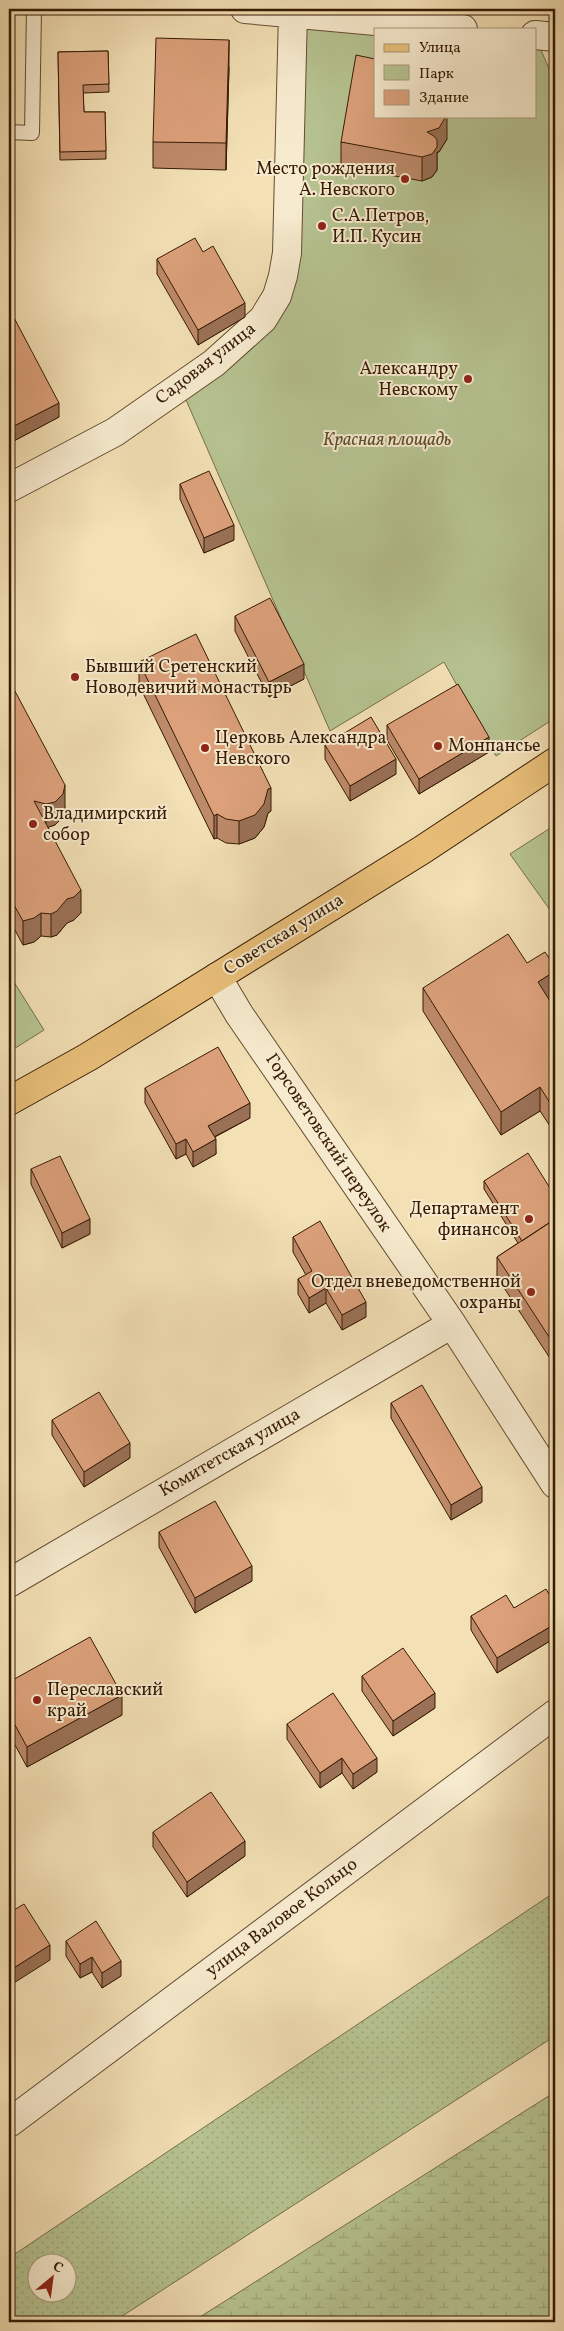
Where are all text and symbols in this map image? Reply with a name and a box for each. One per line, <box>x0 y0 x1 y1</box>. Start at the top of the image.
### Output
legend <box>374 28 536 118</box>
text: Улица <box>419 38 461 59</box>
text: Парк <box>419 64 454 85</box>
text: Здание <box>419 88 469 109</box>
place label: Место рождения А. Невского <box>256 157 395 203</box>
marker: Место рождения А. Невского <box>399 173 411 185</box>
place label: С.А.Петров, И.П. Кусин <box>332 204 429 250</box>
marker: С.А.Петров, И.П. Кусин <box>316 220 328 232</box>
street label: Садовая улица <box>151 317 261 411</box>
place label: Александру Невскому <box>360 357 458 403</box>
marker: Александру Невскому <box>462 373 474 385</box>
park label: Красная площадь <box>323 428 452 453</box>
place label: Бывший Сретенский Новодевичий монастырь <box>85 655 292 701</box>
marker: Бывший Сретенский Новодевичий монастырь <box>69 671 81 683</box>
place label: Церковь Александра Невского <box>215 726 387 772</box>
place label: Монпансье <box>448 734 541 759</box>
marker: Монпансье <box>432 740 444 752</box>
marker: Церковь Александра Невского <box>199 742 211 754</box>
place label: Владимирский собор <box>43 802 167 848</box>
marker: Владимирский собор <box>27 818 39 830</box>
street label: Советская улица <box>219 888 349 982</box>
street label: Горсоветовский переулок <box>259 1049 397 1238</box>
place label: Департамент финансов <box>410 1197 519 1243</box>
marker: Департамент финансов <box>523 1213 535 1225</box>
place label: Отдел вневедомственной охраны <box>311 1270 521 1316</box>
marker: Отдел вневедомственной охраны <box>525 1286 537 1298</box>
street label: Комитетская улица <box>155 1402 305 1504</box>
place label: Переславский край <box>47 1678 163 1724</box>
marker: Переславский край <box>31 1694 43 1706</box>
street label: улица Валовое Кольцо <box>201 1853 363 1983</box>
north arrow <box>28 2254 78 2304</box>
text: С <box>49 2257 66 2278</box>

